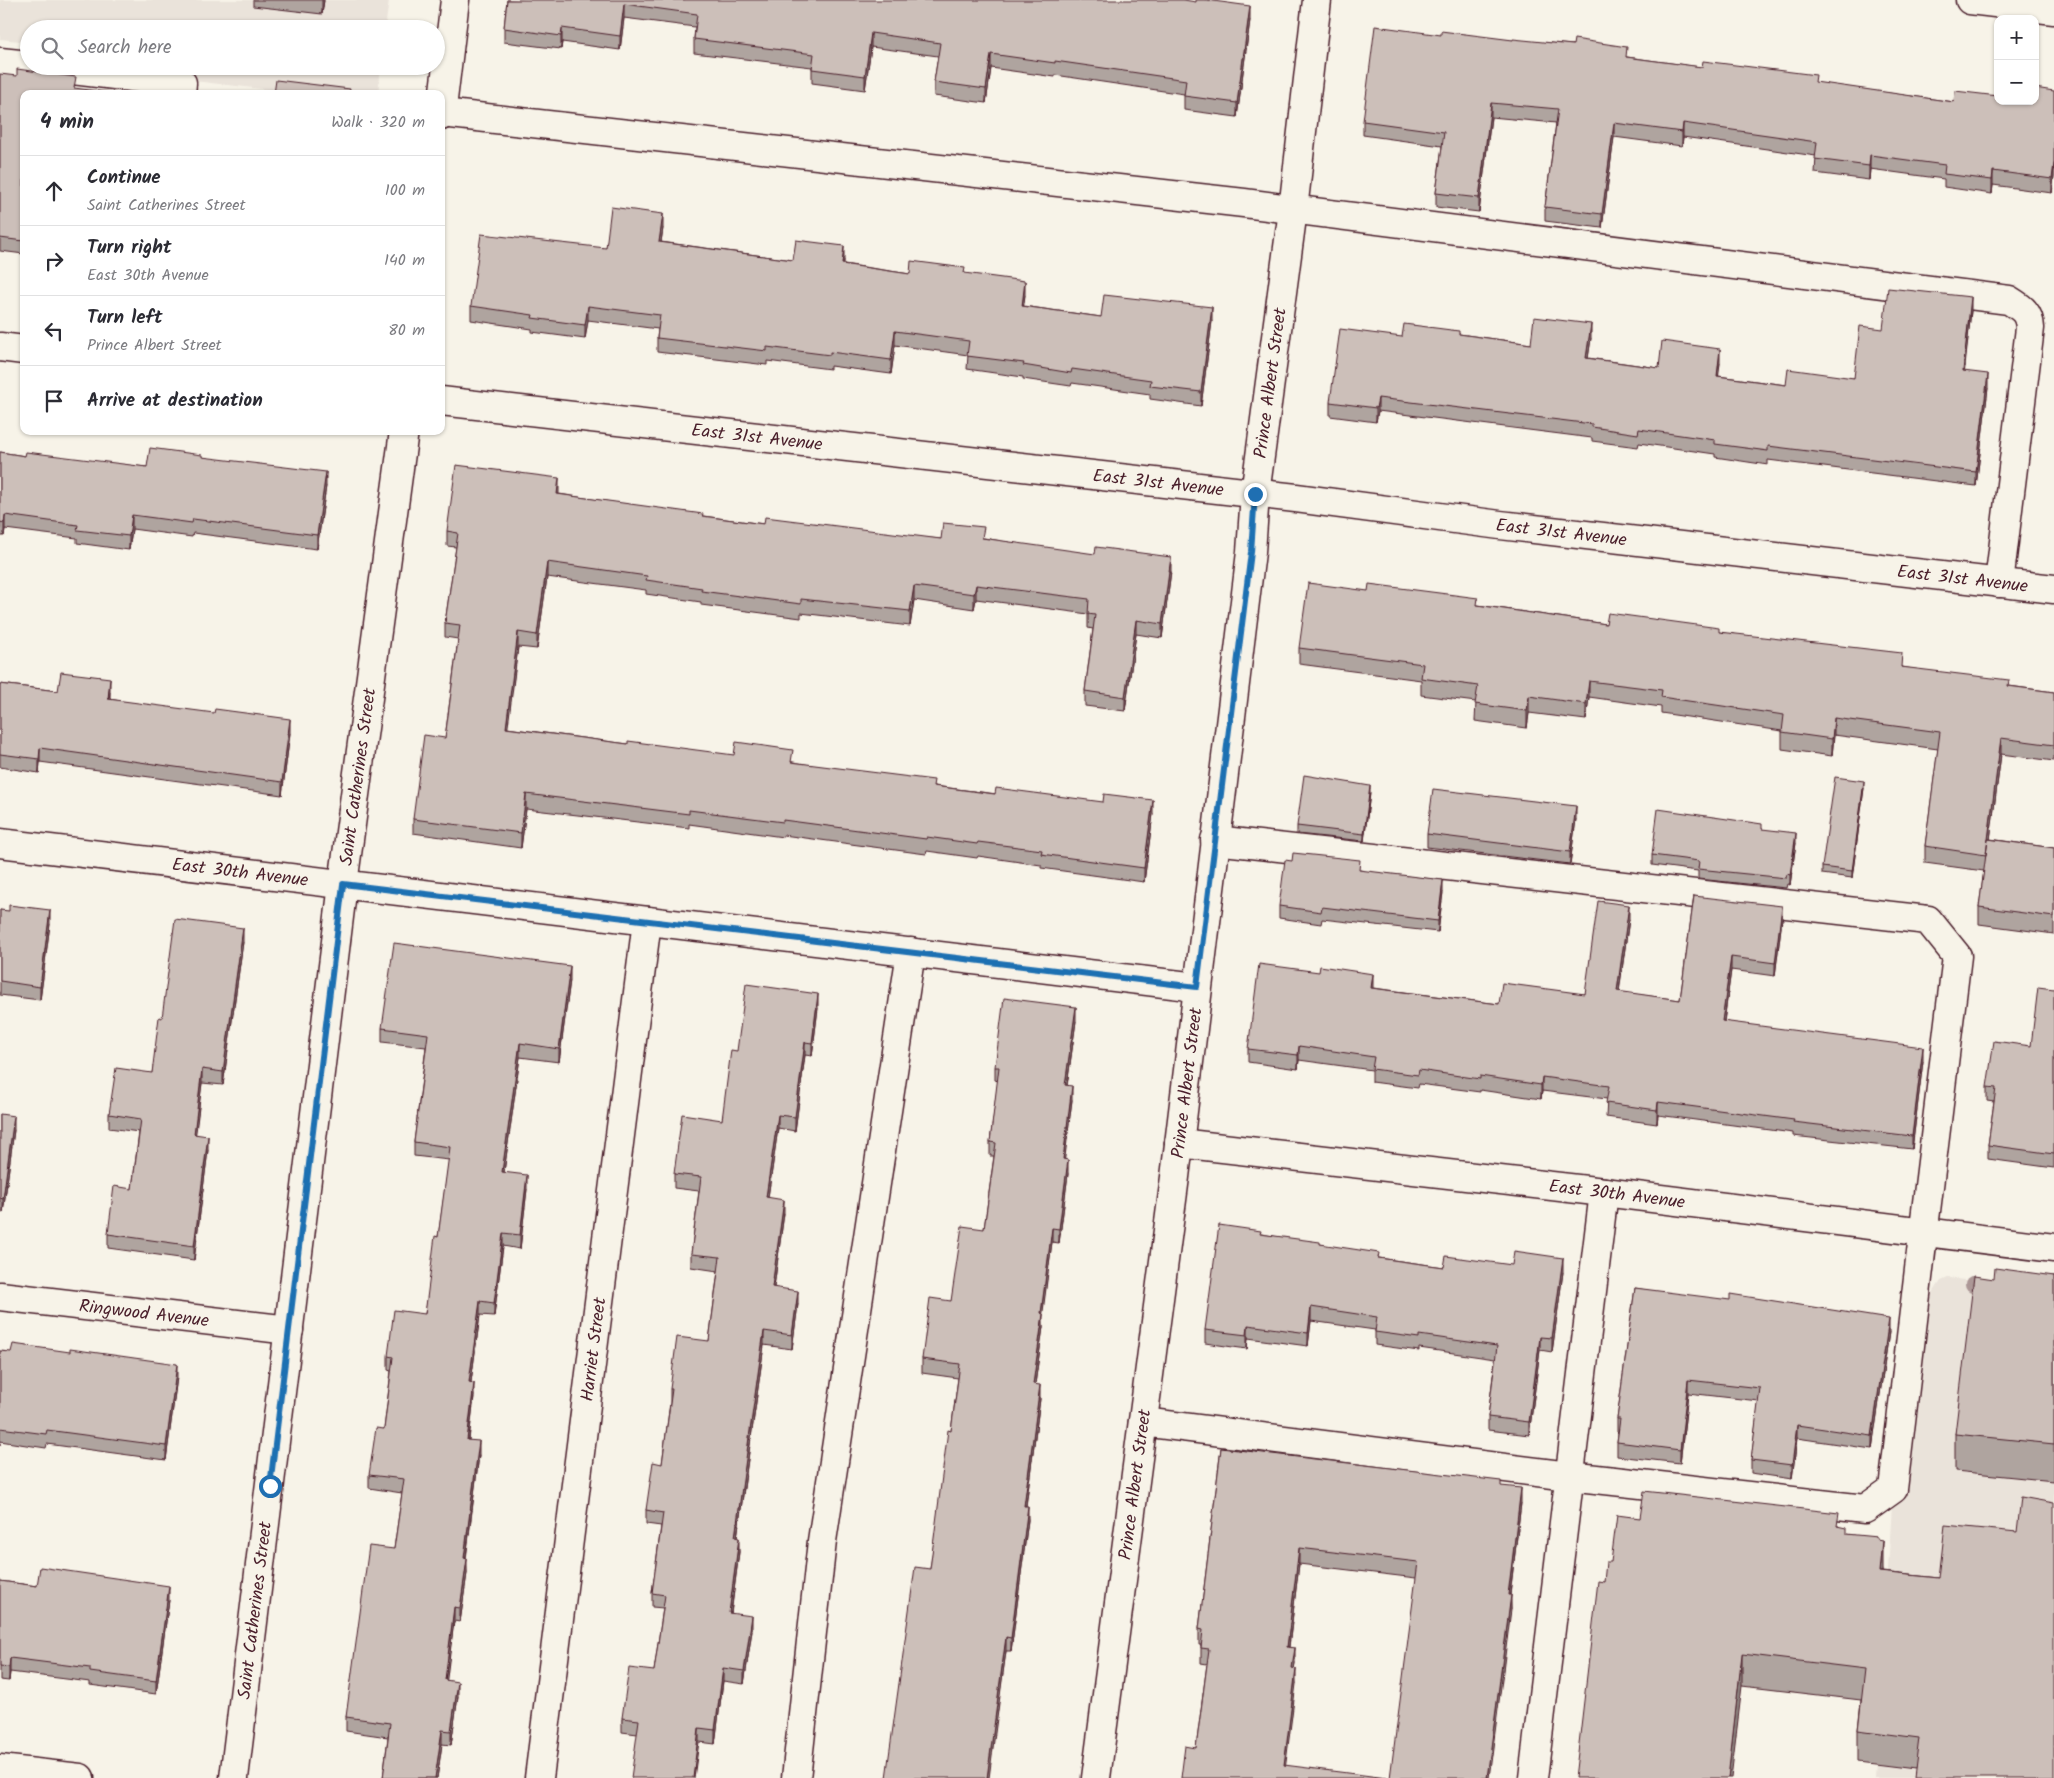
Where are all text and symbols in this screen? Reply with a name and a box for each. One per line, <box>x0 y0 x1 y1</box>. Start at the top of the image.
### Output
map controls <box>1994 15 2039 105</box>
button: + <box>1994 15 2039 60</box>
search box <box>20 20 445 75</box>
text: Search here <box>78 33 172 63</box>
icon: search <box>38 34 66 62</box>
button: − <box>1994 60 2039 105</box>
text: 4 min <box>40 106 94 139</box>
text: Walk · 320 m <box>331 110 425 135</box>
text: Continue <box>87 163 160 193</box>
icon: ahead <box>40 177 68 205</box>
text: 100 m <box>385 178 425 203</box>
text: Saint Catherines Street <box>87 193 246 218</box>
text: Turn right <box>87 233 172 263</box>
icon: right <box>40 247 68 275</box>
text: 140 m <box>384 248 425 273</box>
text: East 30th Avenue <box>87 263 209 288</box>
text: Turn left <box>87 303 162 333</box>
street label: Prince Albert Street <box>1247 305 1296 460</box>
icon: left <box>40 317 68 345</box>
text: 80 m <box>388 318 425 343</box>
text: Prince Albert Street <box>87 333 222 358</box>
text: Arrive at destination <box>87 386 263 416</box>
icon: arrive <box>40 387 68 415</box>
street label: East 31st Avenue <box>690 417 824 460</box>
street label: East 31st Avenue <box>1091 462 1225 506</box>
route end <box>1244 483 1267 506</box>
street label: East 31st Avenue <box>1494 512 1628 556</box>
street label: East 31st Avenue <box>1895 558 2030 602</box>
street label: Saint Catherines Street <box>333 685 385 867</box>
street label: East 30th Avenue <box>170 851 310 896</box>
street label: Prince Albert Street <box>1164 1005 1212 1160</box>
street label: East 30th Avenue <box>1547 1173 1687 1218</box>
street label: Ringwood Avenue <box>77 1292 210 1336</box>
street label: Harriet Street <box>574 1295 616 1403</box>
street label: Prince Albert Street <box>1112 1407 1160 1562</box>
route start <box>259 1475 282 1498</box>
street label: Saint Catherines Street <box>231 1519 281 1701</box>

